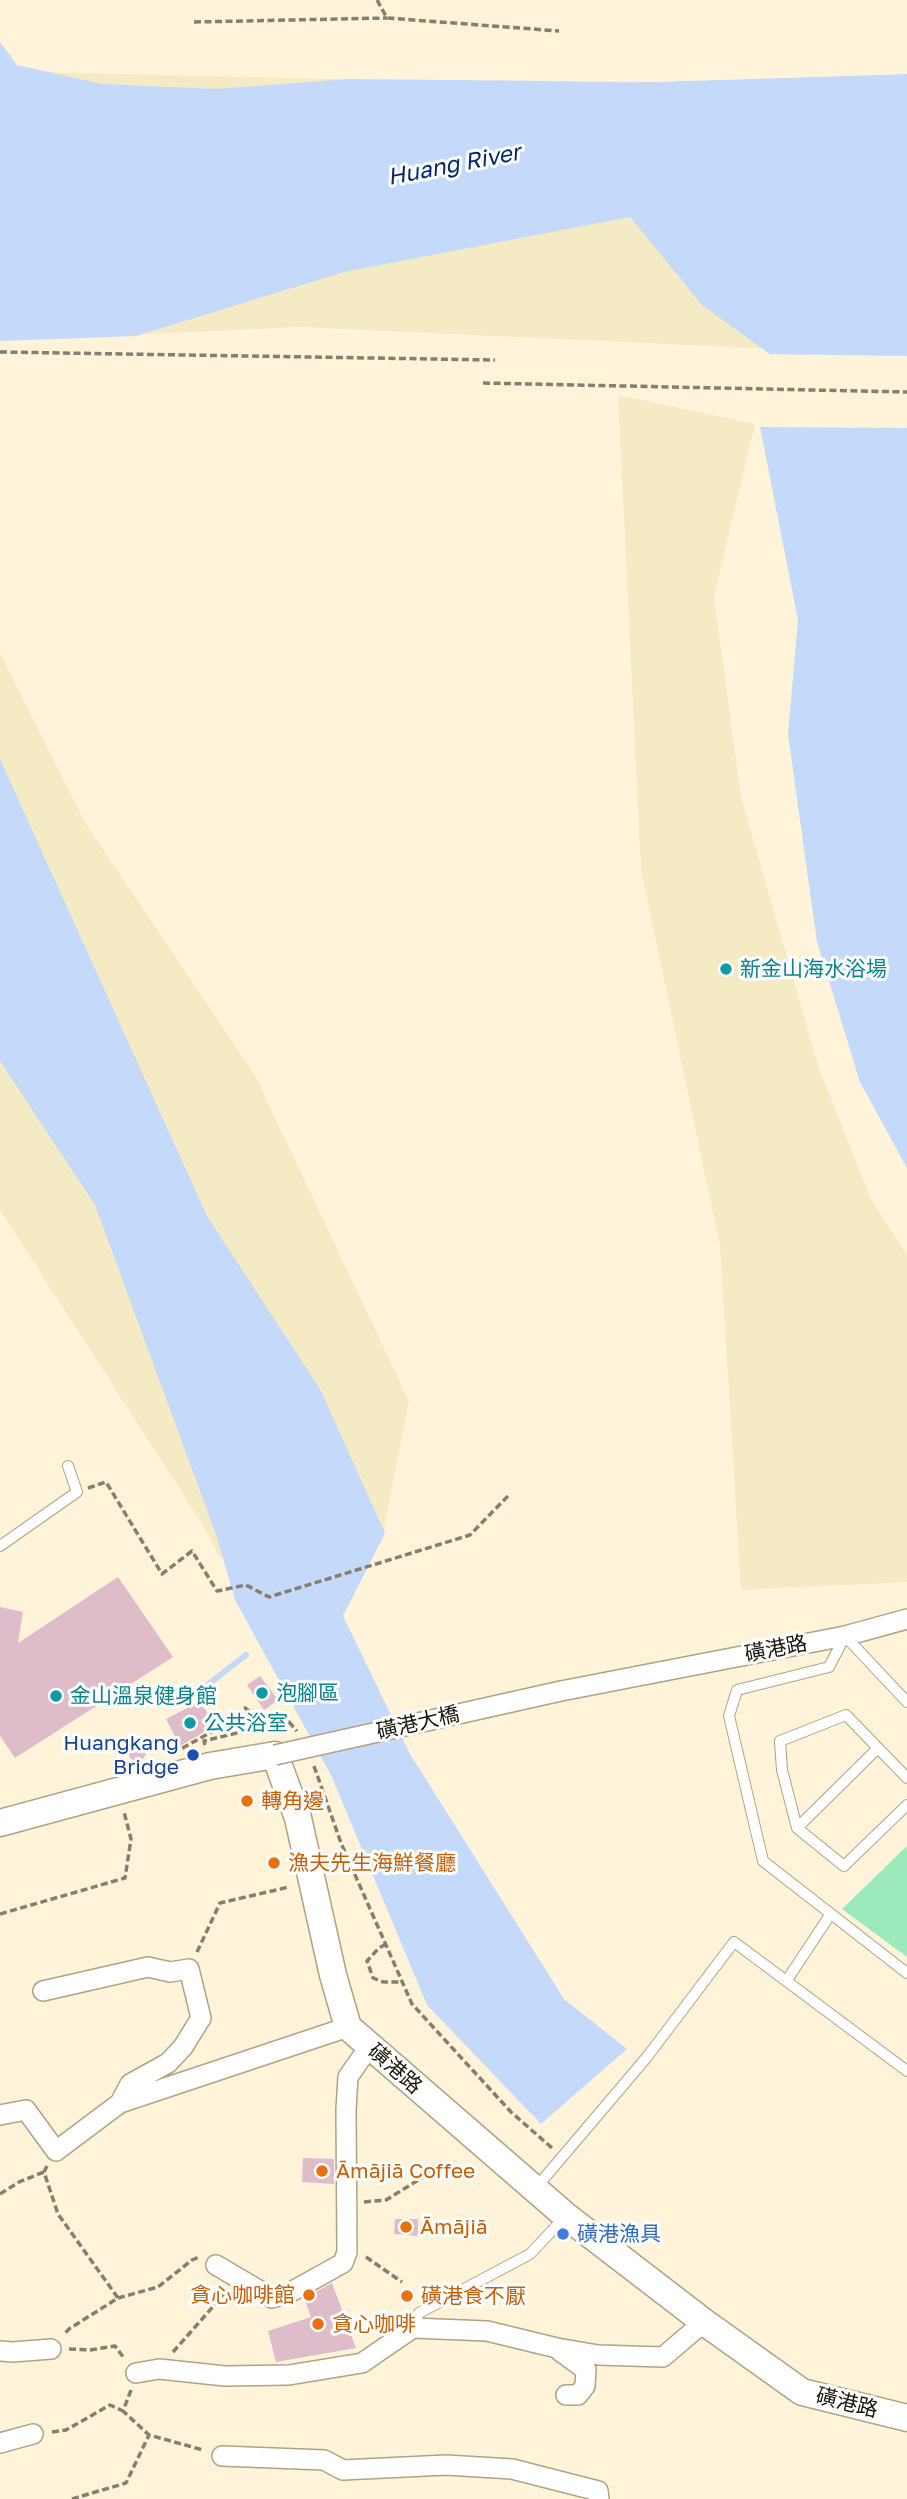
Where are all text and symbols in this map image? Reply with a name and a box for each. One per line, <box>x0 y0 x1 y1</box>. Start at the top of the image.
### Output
water label: Huang River <box>385 139 523 191</box>
place label: 新金山海水浴場 <box>740 956 887 982</box>
marker: 新金山海水浴場 <box>718 961 734 977</box>
street label: 磺港路 <box>743 1631 809 1667</box>
place label: 泡腳區 <box>276 1680 339 1706</box>
place label: 金山溫泉健身館 <box>70 1683 217 1709</box>
marker: 泡腳區 <box>254 1685 270 1701</box>
marker: 金山溫泉健身館 <box>48 1688 64 1704</box>
street label: 磺港大橋 <box>374 1701 462 1745</box>
place label: 公共浴室 <box>204 1710 288 1736</box>
marker: 公共浴室 <box>182 1715 198 1731</box>
place label: Huangkang Bridge <box>63 1730 179 1780</box>
marker: Huangkang Bridge <box>185 1747 201 1763</box>
place label: 轉角邊 <box>261 1788 324 1814</box>
marker: 轉角邊 <box>239 1793 255 1809</box>
place label: 漁夫先生海鮮餐廳 <box>288 1850 456 1876</box>
marker: 漁夫先生海鮮餐廳 <box>266 1855 282 1871</box>
street label: 磺港路 <box>363 2039 427 2099</box>
place label: Āmājiā Coffee <box>336 2158 475 2184</box>
marker: Āmājiā Coffee <box>314 2163 330 2179</box>
place label: Āmājiā <box>420 2214 488 2240</box>
marker: Āmājiā <box>398 2219 414 2235</box>
place label: 磺港漁具 <box>577 2221 661 2247</box>
marker: 磺港漁具 <box>555 2226 571 2242</box>
place label: 貪心咖啡館 <box>190 2282 295 2308</box>
place label: 磺港食不厭 <box>421 2283 526 2309</box>
marker: 貪心咖啡館 <box>301 2287 317 2303</box>
marker: 磺港食不厭 <box>399 2288 415 2304</box>
place label: 貪心咖啡 <box>332 2311 416 2337</box>
marker: 貪心咖啡 <box>310 2316 326 2332</box>
street label: 磺港路 <box>813 2383 881 2423</box>

